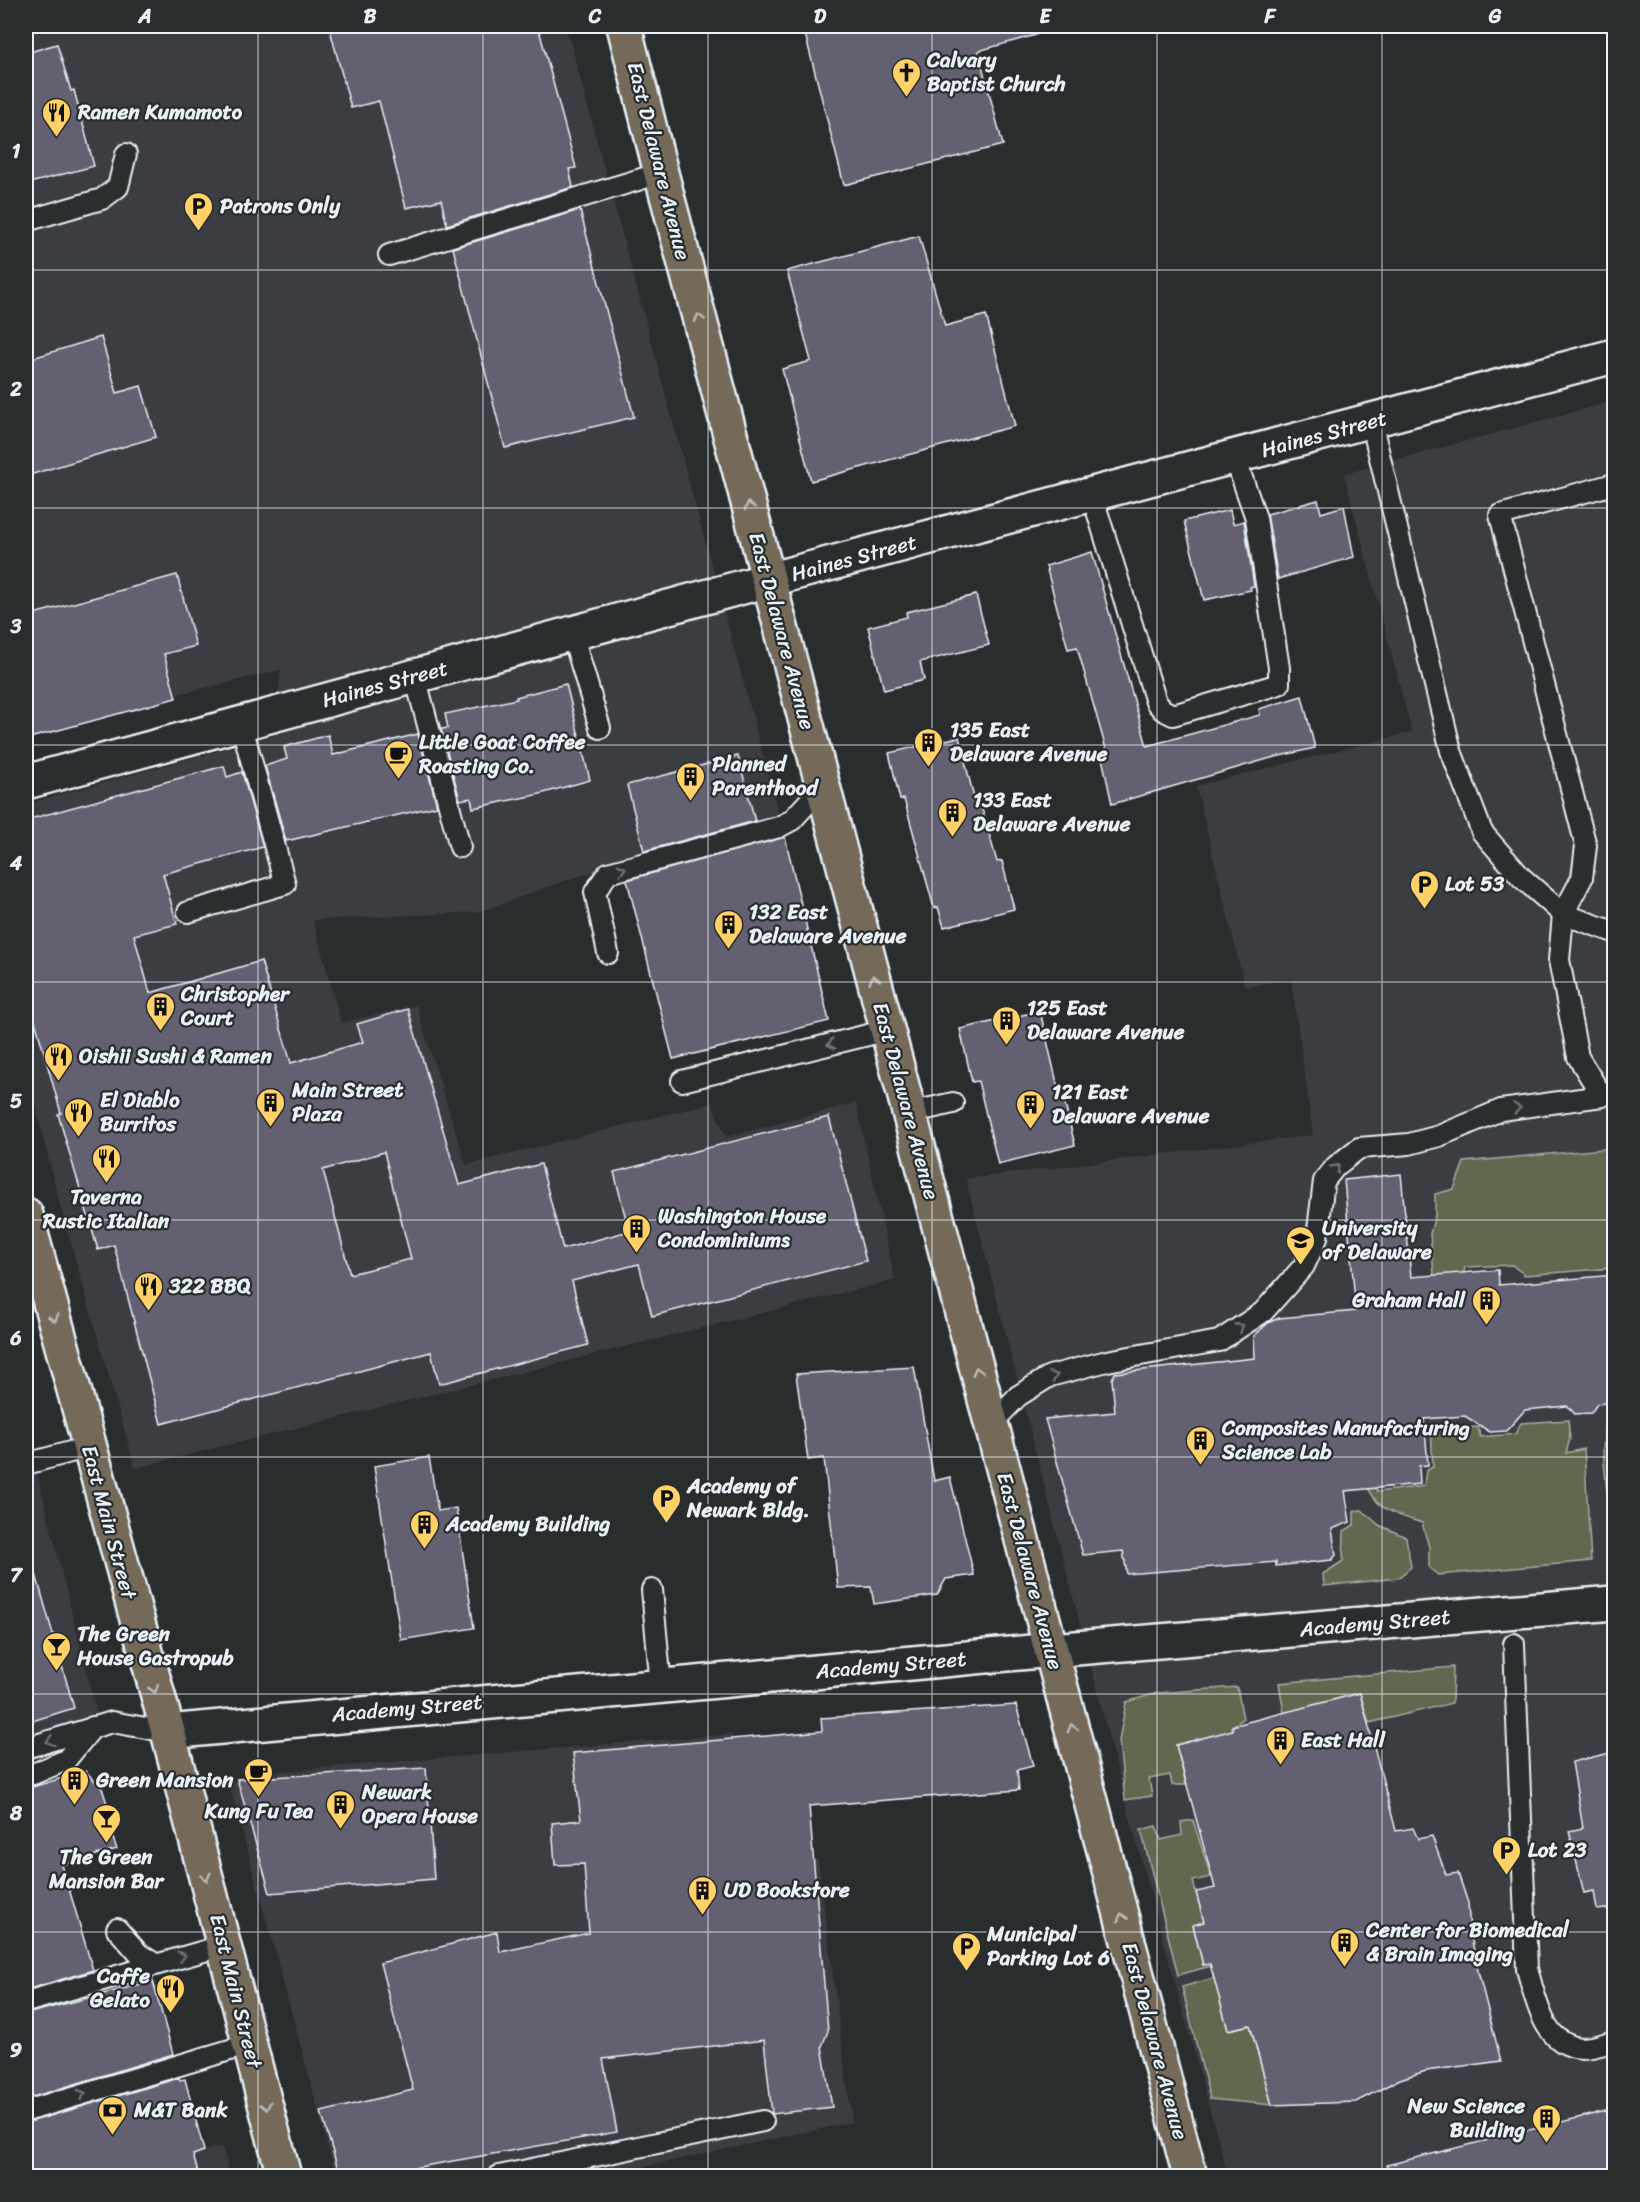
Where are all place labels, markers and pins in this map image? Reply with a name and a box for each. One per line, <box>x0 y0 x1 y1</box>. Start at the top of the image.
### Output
place label: Calvary Baptist Church <box>926 41 1066 103</box>
church icon: Calvary Baptist Church <box>890 56 922 98</box>
place label: Ramen Kumamoto <box>77 93 243 131</box>
restaurant icon: Ramen Kumamoto <box>41 96 73 138</box>
place label: Patrons Only <box>220 187 341 225</box>
parking icon: Patrons Only <box>183 190 215 232</box>
place label: 135 East Delaware Avenue <box>950 711 1108 773</box>
place label: Little Goat Coffee Roasting Co. <box>418 723 586 785</box>
building icon: 135 East Delaware Avenue <box>913 726 945 768</box>
cafe icon: Little Goat Coffee Roasting Co. <box>382 738 414 780</box>
place label: Planned Parenthood <box>712 745 820 807</box>
building icon: Planned Parenthood <box>675 760 707 802</box>
place label: 133 East Delaware Avenue <box>973 781 1131 843</box>
building icon: 133 East Delaware Avenue <box>936 796 968 838</box>
place label: Lot 53 <box>1445 865 1505 903</box>
parking icon: Lot 53 <box>1408 868 1440 910</box>
place label: 132 East Delaware Avenue <box>749 893 907 955</box>
building icon: 132 East Delaware Avenue <box>712 908 744 950</box>
place label: Christopher Court <box>180 975 291 1037</box>
place label: 125 East Delaware Avenue <box>1027 989 1185 1051</box>
building icon: Christopher Court <box>144 990 176 1032</box>
building icon: 125 East Delaware Avenue <box>990 1004 1022 1046</box>
place label: Oishii Sushi & Ramen <box>79 1037 272 1075</box>
restaurant icon: Oishii Sushi & Ramen <box>42 1040 74 1082</box>
place label: Main Street Plaza <box>291 1071 404 1133</box>
place label: 121 East Delaware Avenue <box>1052 1073 1210 1135</box>
place label: El Diablo Burritos <box>100 1081 180 1143</box>
building icon: Main Street Plaza <box>255 1086 287 1128</box>
building icon: 121 East Delaware Avenue <box>1015 1088 1047 1130</box>
restaurant icon: El Diablo Burritos <box>63 1096 95 1138</box>
restaurant icon: Taverna Rustic Italian <box>90 1142 122 1184</box>
place label: Taverna Rustic Italian <box>42 1178 170 1240</box>
place label: Washington House Condominiums <box>657 1197 827 1259</box>
place label: University of Delaware <box>1322 1209 1432 1271</box>
building icon: Washington House Condominiums <box>621 1212 653 1254</box>
school or university icon: University of Delaware <box>1285 1224 1317 1266</box>
place label: 322 BBQ <box>168 1267 251 1305</box>
restaurant icon: 322 BBQ <box>132 1270 164 1312</box>
place label: Graham Hall <box>1351 1281 1466 1319</box>
building icon: Graham Hall <box>1470 1284 1502 1326</box>
place label: Composites Manufacturing Science Lab <box>1221 1409 1470 1471</box>
building icon: Composites Manufacturing Science Lab <box>1185 1424 1217 1466</box>
place label: Academy of Newark Bldg. <box>686 1467 810 1529</box>
parking icon: Academy of Newark Bldg. <box>650 1482 682 1524</box>
place label: Academy Building <box>445 1505 611 1543</box>
building icon: Academy Building <box>409 1508 441 1550</box>
place label: The Green House Gastropub <box>76 1615 234 1677</box>
bar icon: The Green House Gastropub <box>40 1630 72 1672</box>
place label: East Hall <box>1301 1721 1386 1759</box>
building icon: East Hall <box>1264 1724 1296 1766</box>
cafe icon: Kung Fu Tea <box>243 1756 275 1798</box>
place label: Green Mansion <box>95 1761 234 1799</box>
building icon: Green Mansion <box>59 1764 91 1806</box>
place label: Newark Opera House <box>361 1773 478 1835</box>
building icon: Newark Opera House <box>325 1788 357 1830</box>
place label: Kung Fu Tea <box>204 1792 314 1830</box>
bar icon: The Green Mansion Bar <box>90 1802 122 1844</box>
place label: Lot 23 <box>1528 1831 1587 1869</box>
parking icon: Lot 23 <box>1491 1834 1523 1876</box>
place label: The Green Mansion Bar <box>48 1838 165 1900</box>
place label: UD Bookstore <box>724 1871 850 1909</box>
building icon: UD Bookstore <box>687 1874 719 1916</box>
place label: Center for Biomedical & Brain Imaging <box>1365 1911 1570 1973</box>
place label: Municipal Parking Lot 6 <box>986 1915 1110 1977</box>
building icon: Center for Biomedical & Brain Imaging <box>1329 1926 1361 1968</box>
parking icon: Municipal Parking Lot 6 <box>950 1930 982 1972</box>
place label: Caffe Gelato <box>89 1957 151 2019</box>
restaurant icon: Caffe Gelato <box>155 1972 187 2014</box>
place label: New Science Building <box>1406 2087 1525 2149</box>
place label: M&T Bank <box>133 2091 228 2129</box>
bank icon: M&T Bank <box>97 2094 129 2136</box>
building icon: New Science Building <box>1530 2102 1562 2144</box>

